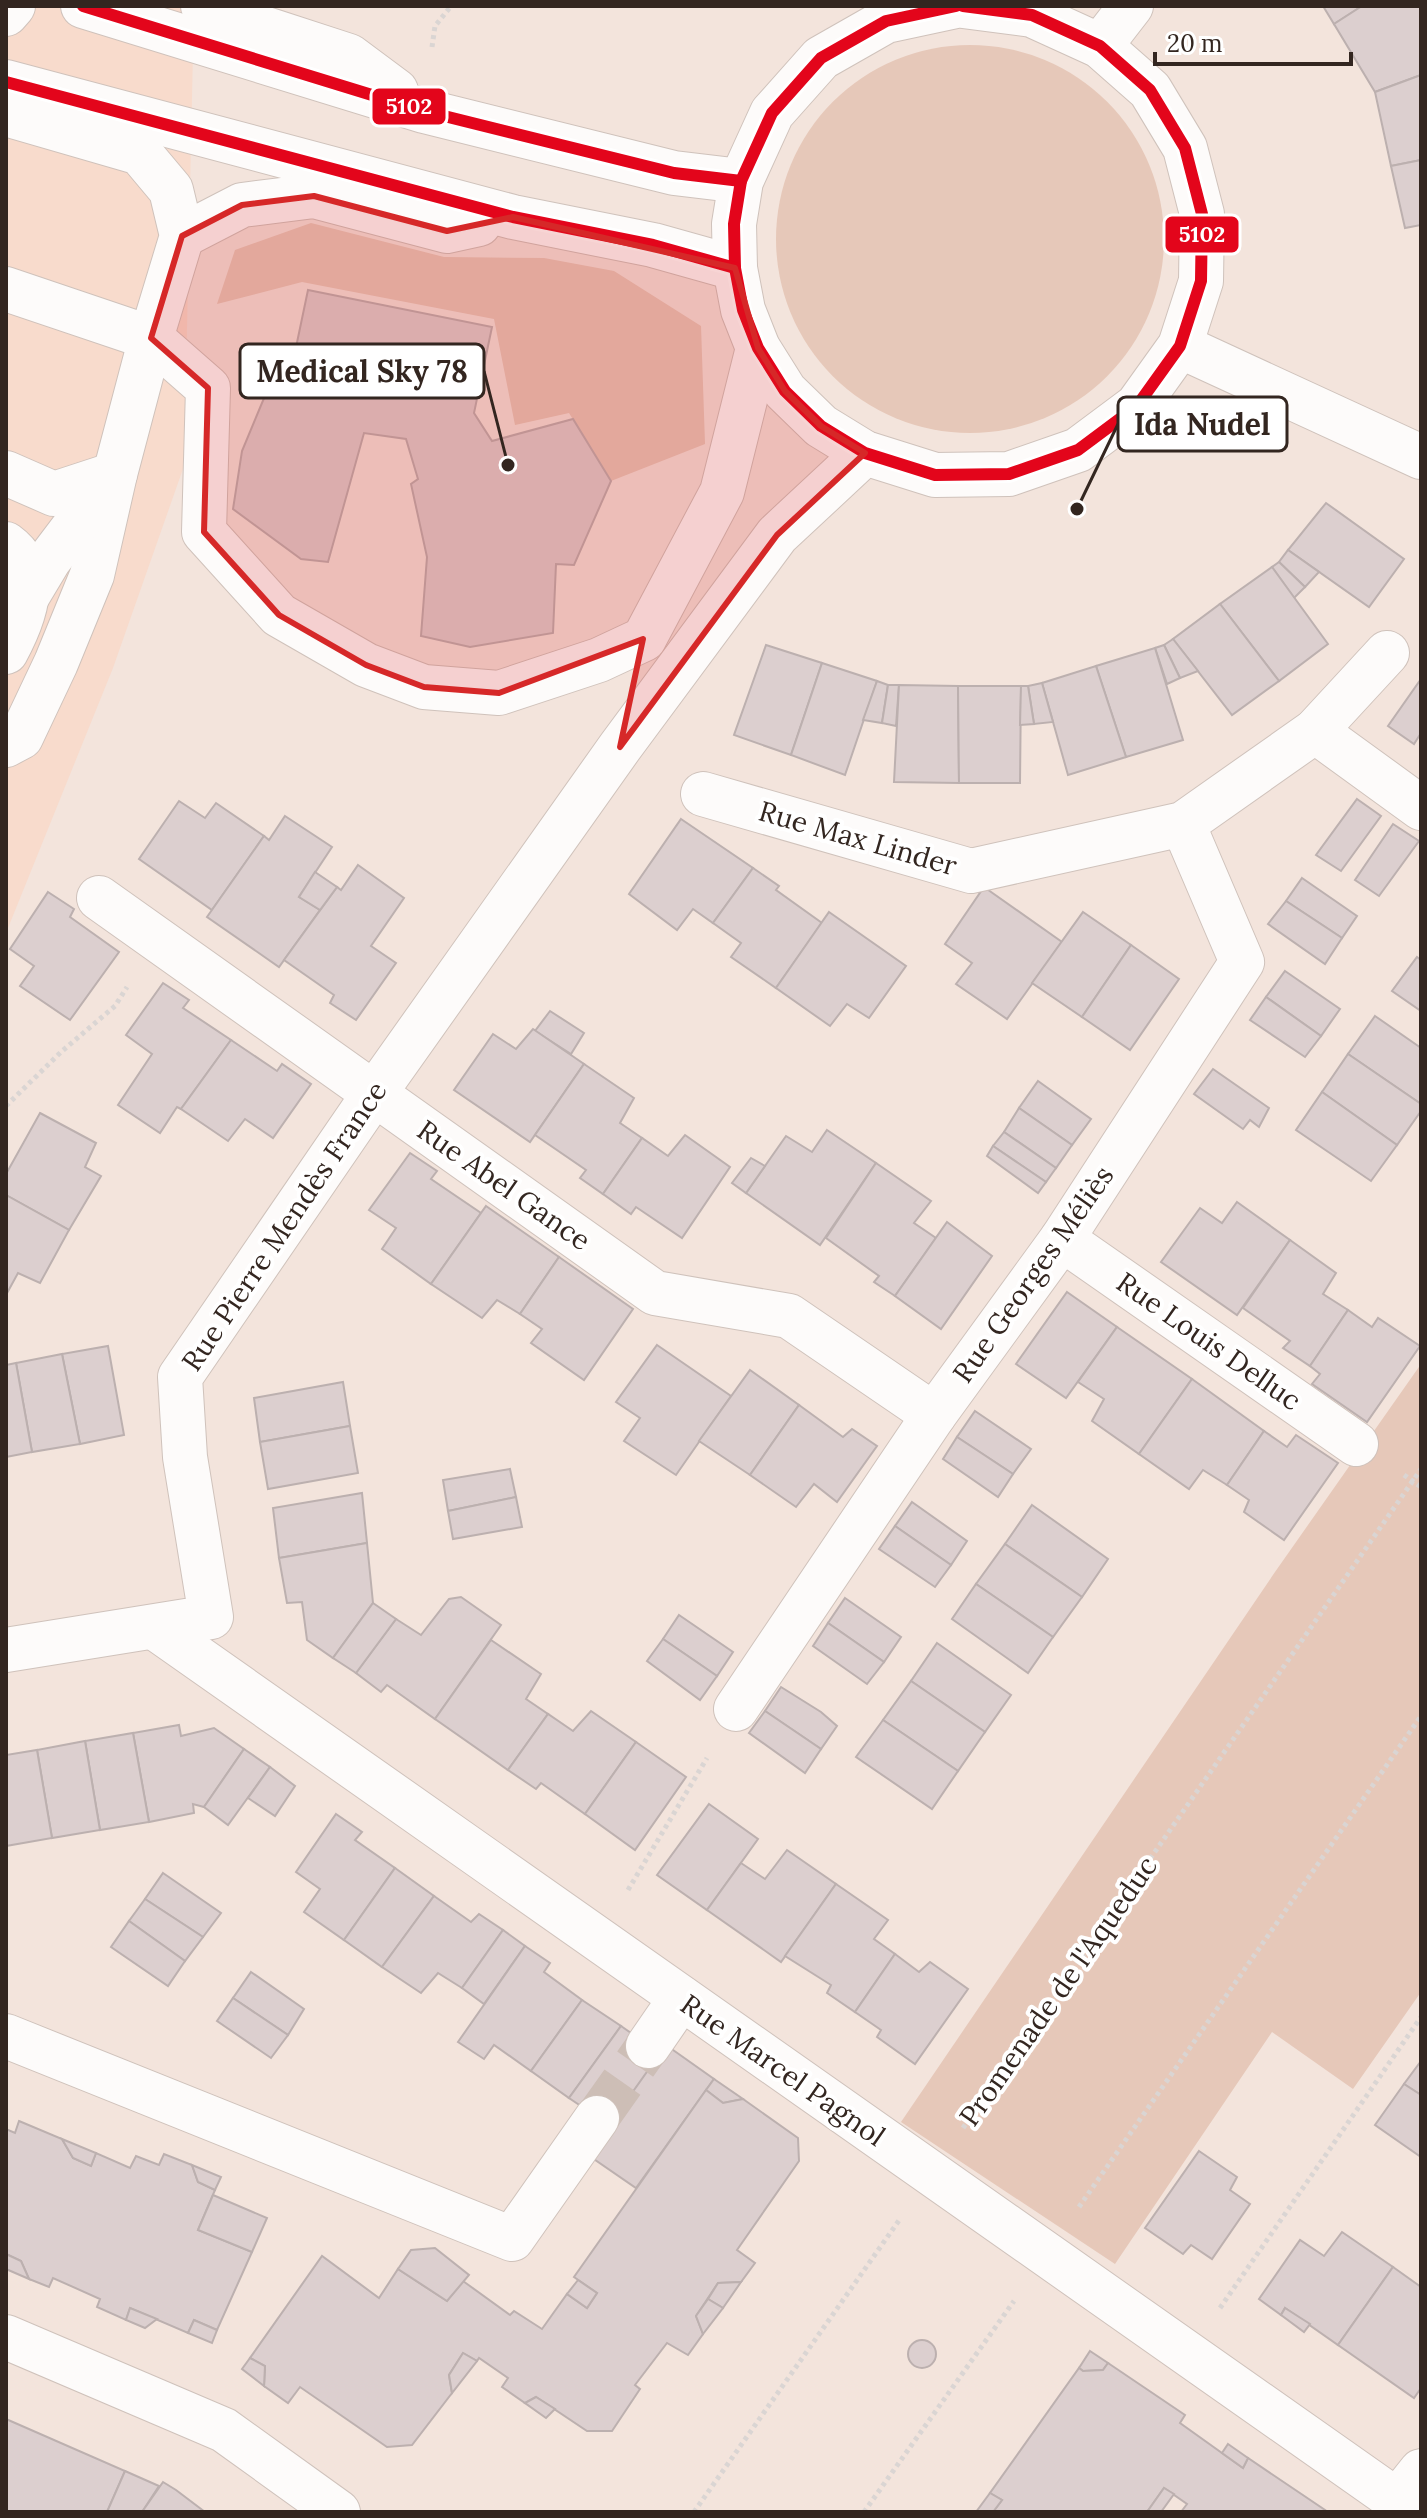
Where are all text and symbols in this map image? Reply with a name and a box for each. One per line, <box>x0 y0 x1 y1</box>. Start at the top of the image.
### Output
scale bar <box>1155 16 1351 66</box>
text: 20 m <box>1167 28 1223 59</box>
line badge: 5102 <box>371 87 447 126</box>
text: 5102 <box>386 92 432 120</box>
line badge: 5102 <box>1164 215 1240 254</box>
text: 5102 <box>1179 220 1225 248</box>
callout: Medical Sky 78 <box>240 344 484 398</box>
text: Medical Sky 78 <box>256 352 468 391</box>
callout: Ida Nudel <box>1118 397 1287 451</box>
text: Ida Nudel <box>1134 405 1270 443</box>
street label: Rue Max Linder <box>755 793 961 883</box>
street label: Rue Pierre Mendès France <box>174 1074 394 1378</box>
street label: Rue Abel Gance <box>410 1112 598 1258</box>
street label: Rue Georges Méliès <box>945 1159 1121 1389</box>
street label: Rue Louis Delluc <box>1110 1264 1308 1418</box>
street label: Promenade de l'Aqueduc <box>951 1849 1165 2133</box>
street label: Rue Marcel Pagnol <box>674 1986 892 2154</box>

